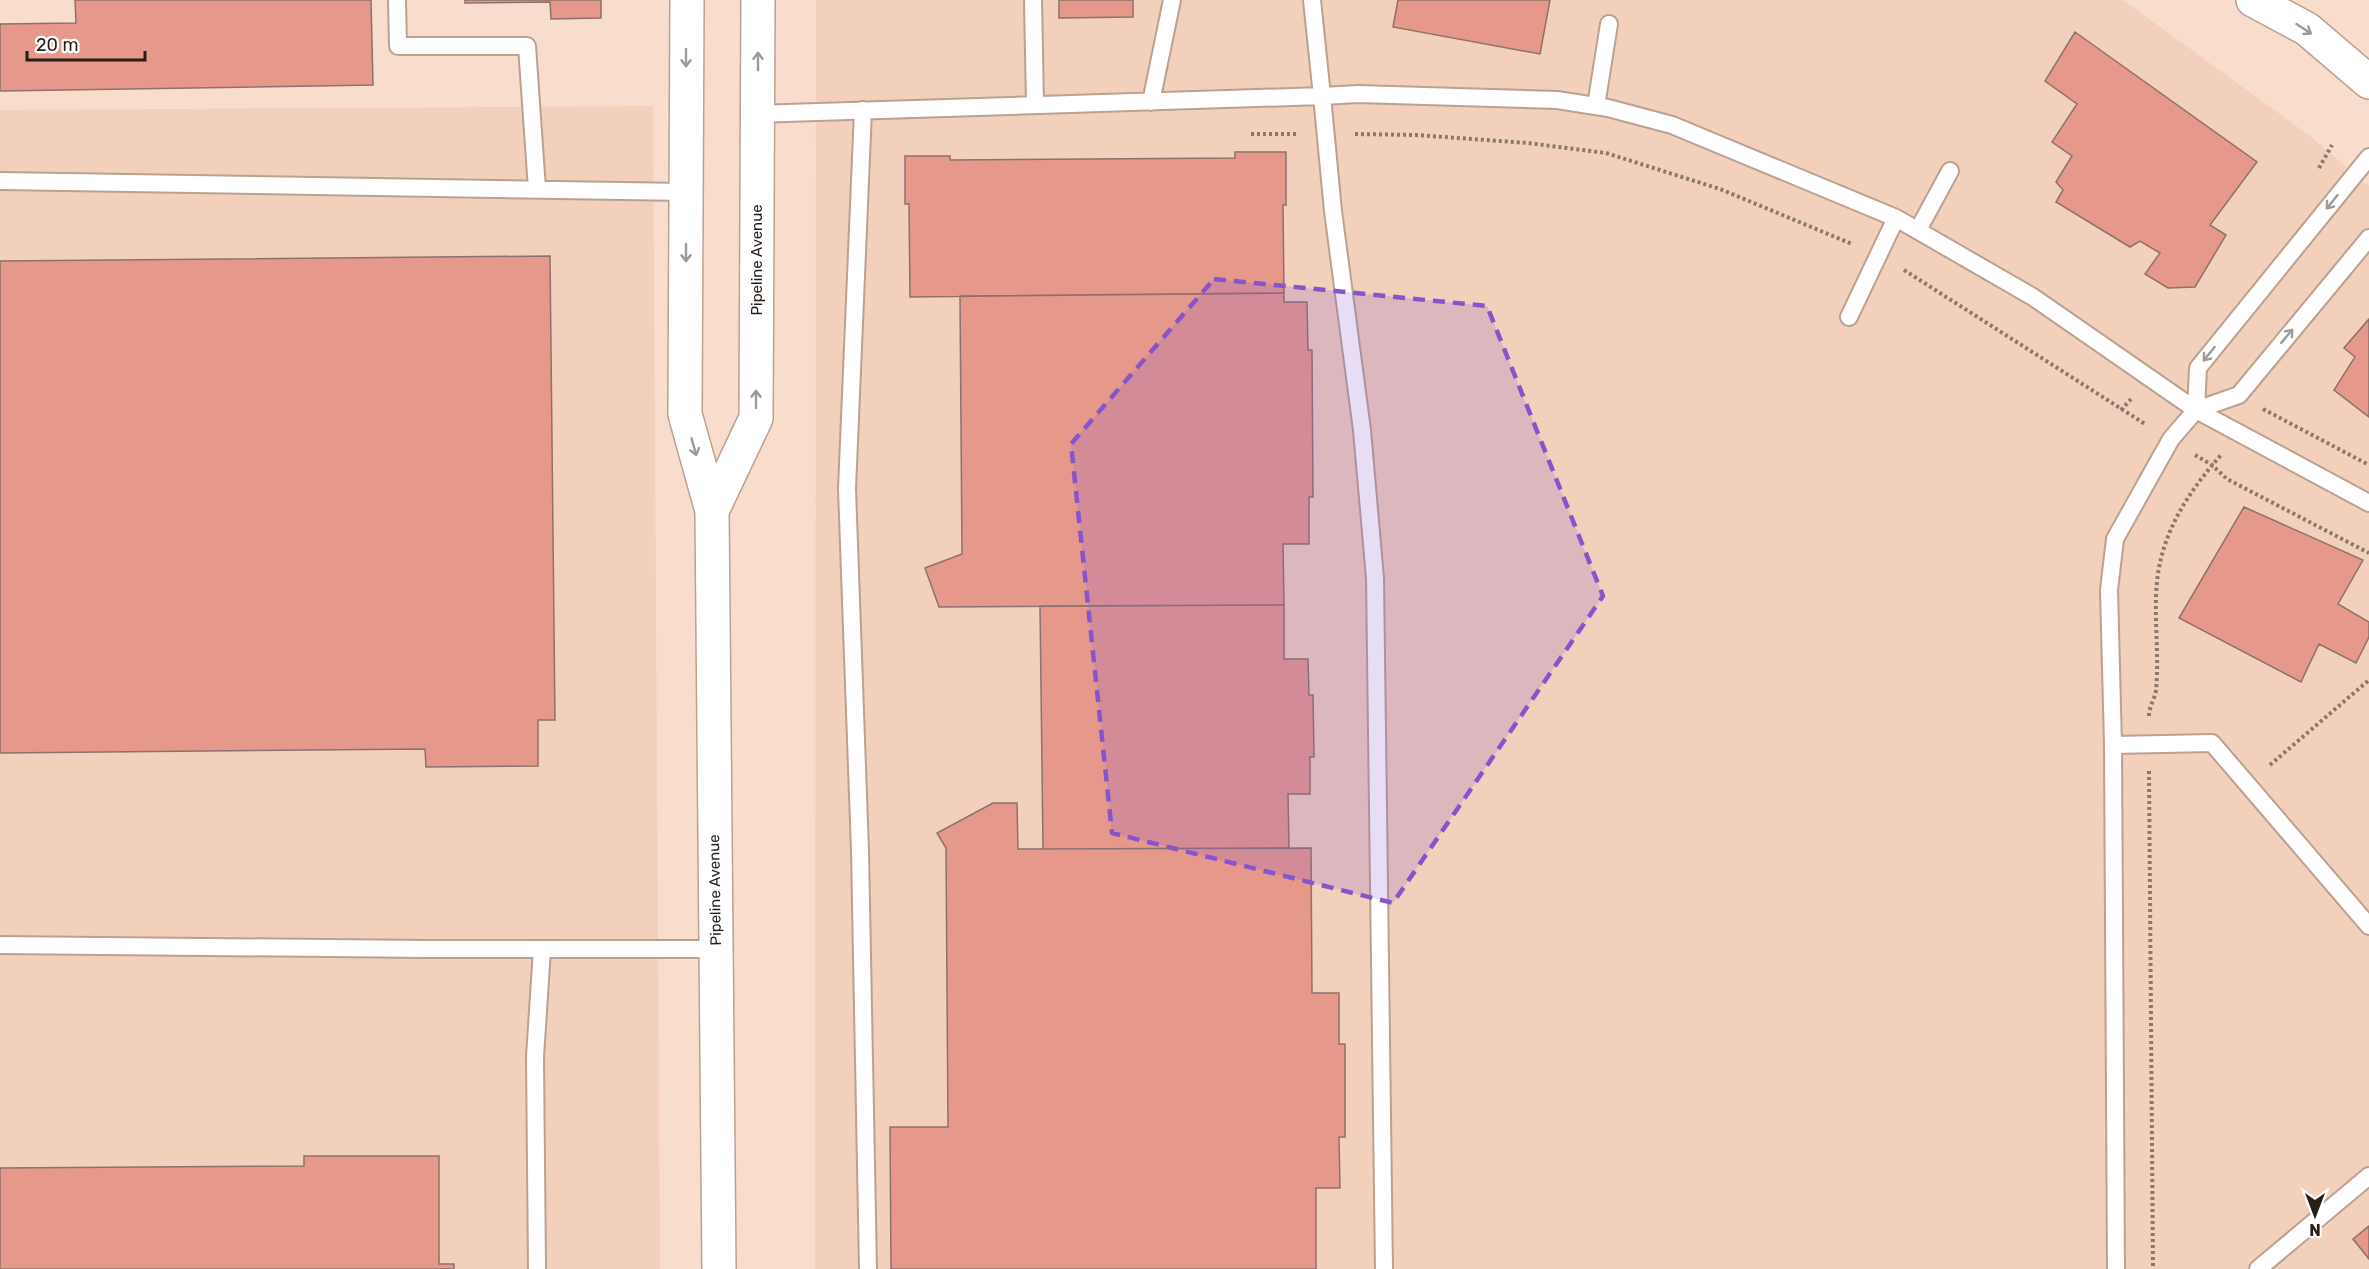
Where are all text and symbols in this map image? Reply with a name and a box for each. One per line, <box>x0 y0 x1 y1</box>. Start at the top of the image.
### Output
one-way arrow <box>2295 23 2312 35</box>
scale bar <box>27 24 146 62</box>
text: 20 m <box>36 34 78 56</box>
one-way arrow <box>680 48 692 68</box>
one-way arrow <box>752 52 764 72</box>
one-way arrow <box>2326 194 2339 210</box>
street label: Pipeline Avenue <box>748 204 766 316</box>
one-way arrow <box>680 243 692 263</box>
one-way arrow <box>2281 328 2294 344</box>
one-way arrow <box>2203 346 2216 362</box>
one-way arrow <box>750 390 762 410</box>
one-way arrow <box>689 437 700 456</box>
street label: Pipeline Avenue <box>705 834 725 946</box>
north arrow <box>2285 1185 2345 1245</box>
text: N <box>2309 1220 2321 1239</box>

